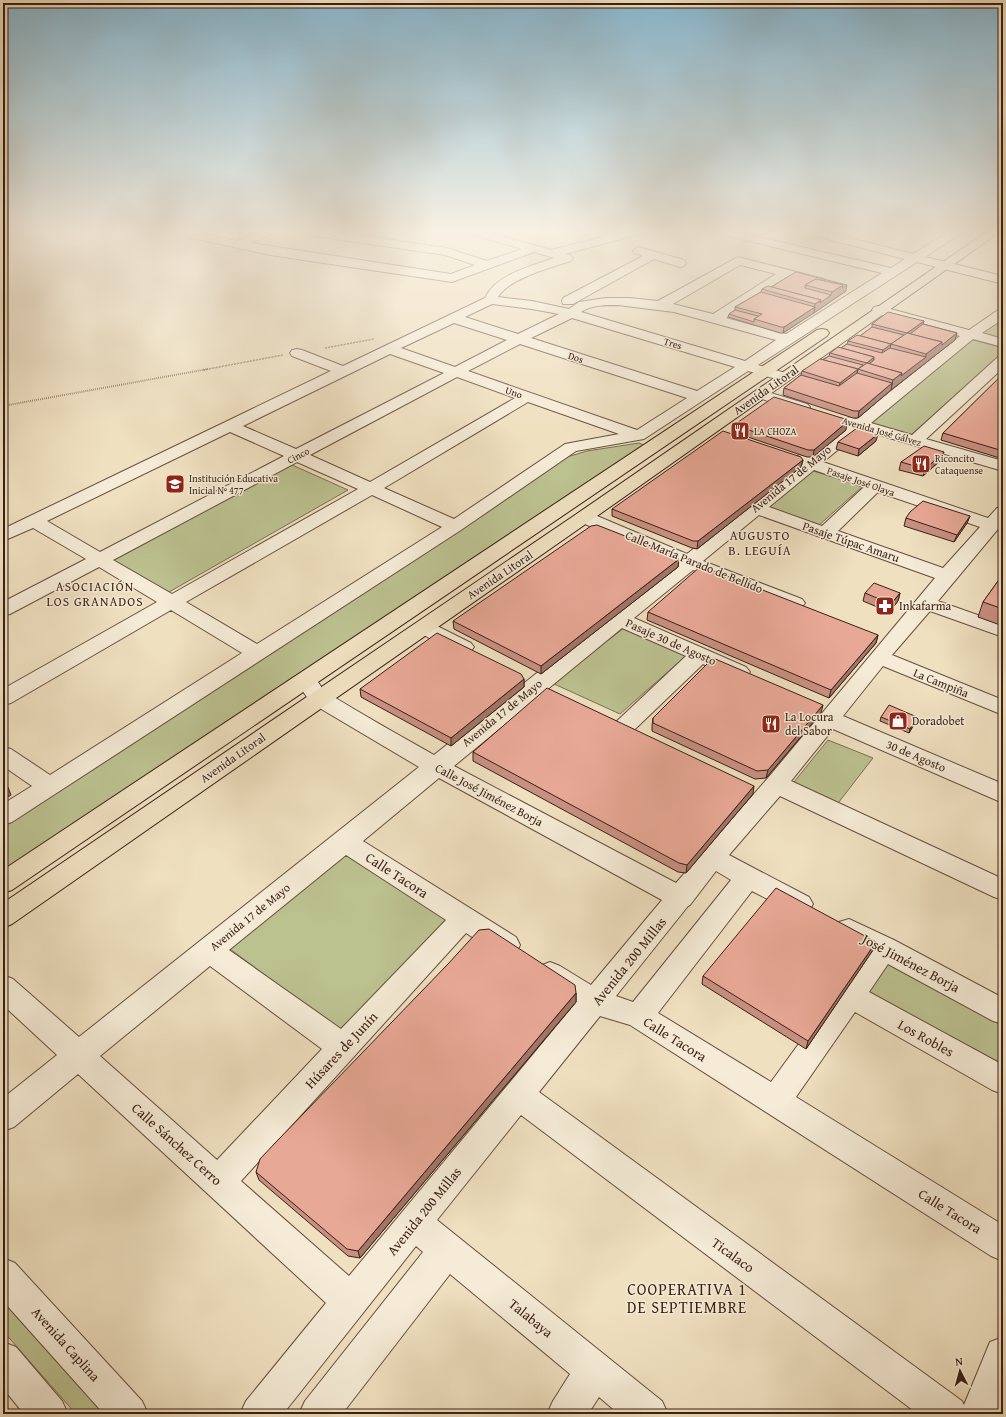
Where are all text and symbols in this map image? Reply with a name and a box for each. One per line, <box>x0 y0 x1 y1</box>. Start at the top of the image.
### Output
street label: Tres <box>662 334 684 353</box>
street label: Dos <box>566 348 585 367</box>
street label: Avenida Litoral <box>730 360 802 418</box>
street label: Uno <box>503 383 524 402</box>
street label: Avenida José Gálvez <box>840 413 924 450</box>
restaurant icon: LA CHOZA <box>729 420 751 442</box>
place label: LA CHOZA <box>754 424 797 439</box>
street label: Avenida 17 de Mayo <box>747 441 835 516</box>
street label: Cinco <box>284 443 312 468</box>
place label: Riconcito Cataquense <box>935 451 983 478</box>
restaurant icon: Riconcito Cataquense <box>910 453 932 475</box>
street label: Pasaje José Olaya <box>825 463 897 500</box>
place label: Institución Educativa Inicial Nº 477 <box>189 471 278 498</box>
school or university icon: Institución Educativa Inicial Nº 477 <box>164 473 186 495</box>
street label: Pasaje Túpac Amaru <box>800 517 902 566</box>
street label: Calle María Parado de Bellido <box>623 526 765 597</box>
district label: AUGUSTO B. LEGUÍA <box>728 526 792 560</box>
street label: Avenida Litoral <box>463 546 537 603</box>
district label: ASOCIACIÓN LOS GRANADOS <box>47 577 144 611</box>
pharmacy icon: Inkafarma <box>874 595 896 617</box>
place label: Inkafarma <box>899 597 951 614</box>
street label: Pasaje 30 de Agosto <box>623 614 719 669</box>
street label: La Campiña <box>911 664 972 701</box>
street label: Avenida 17 de Mayo <box>458 675 546 750</box>
place label: La Locura del Sabor <box>785 708 834 739</box>
shop icon: Doradobet <box>887 710 909 732</box>
place label: Doradobet <box>912 712 965 729</box>
restaurant icon: La Locura del Sabor <box>760 713 782 735</box>
street label: Avenida Litoral <box>197 728 269 786</box>
street label: 30 de Agosto <box>884 735 949 776</box>
street label: Calle José Jiménez Borja <box>432 759 546 830</box>
street label: Calle Tacora <box>362 847 433 903</box>
street label: Avenida 17 de Mayo <box>206 879 294 954</box>
street label: Avenida 200 Millas <box>587 912 671 1010</box>
street label: José Jiménez Borja <box>857 928 964 997</box>
street label: Húsares de Junín <box>300 1007 382 1093</box>
street label: Calle Tacora <box>639 1012 711 1067</box>
street label: Los Robles <box>894 1014 958 1062</box>
street label: Calle Sánchez Cerro <box>127 1098 227 1190</box>
street label: Avenida 200 Millas <box>382 1162 466 1260</box>
street label: Calle Tacora <box>914 1184 986 1239</box>
street label: Ticalaco <box>707 1233 759 1277</box>
district label: COOPERATIVA 1 DE SEPTIEMBRE <box>627 1277 747 1319</box>
street label: Talabaya <box>505 1294 558 1342</box>
street label: Avenida Caplina <box>27 1302 105 1386</box>
north arrow <box>940 1351 980 1391</box>
text: N <box>954 1353 964 1369</box>

